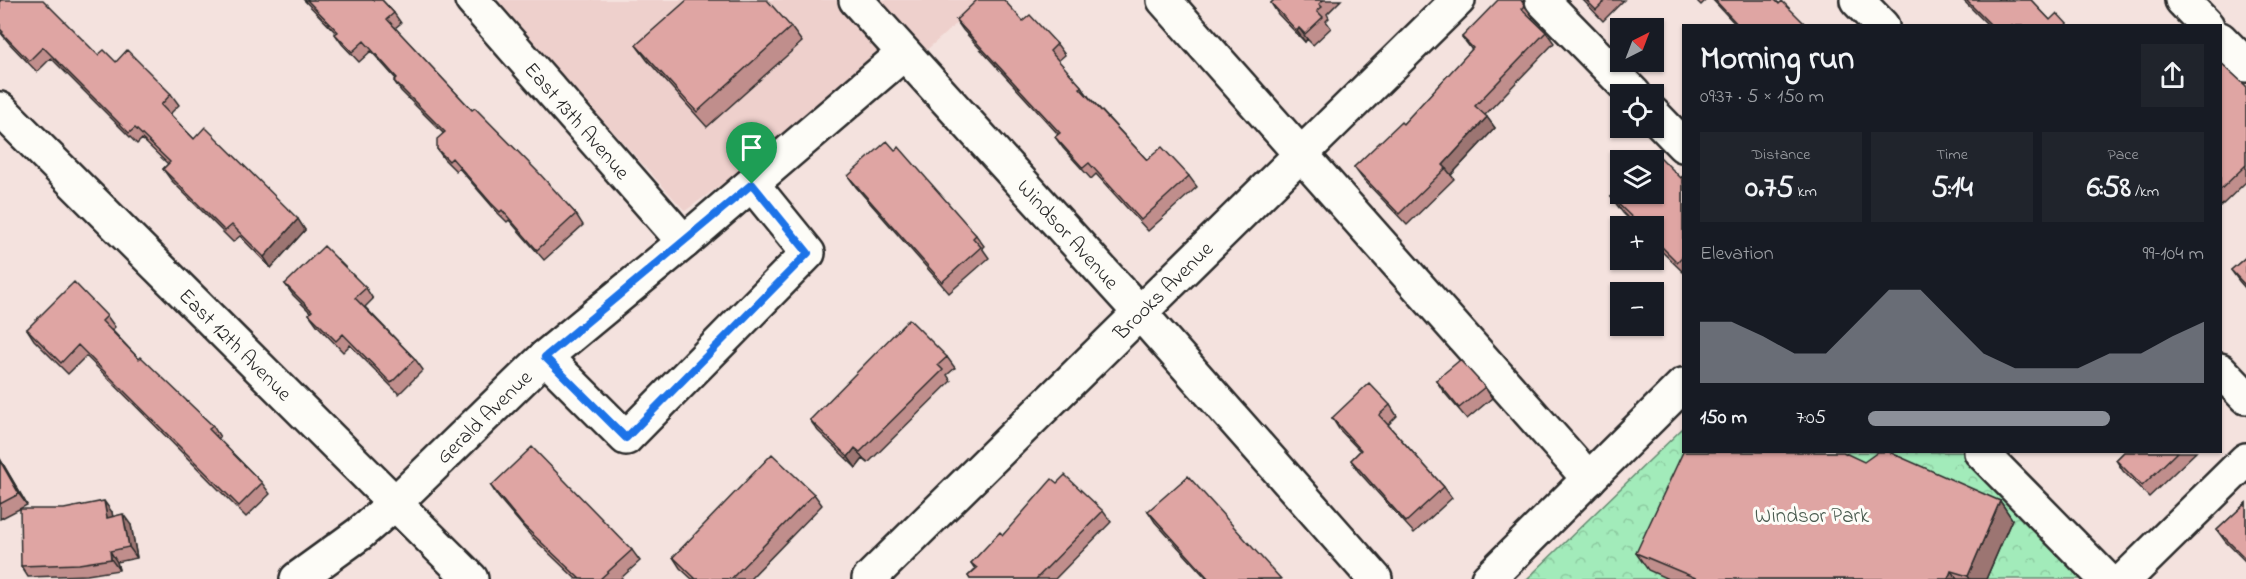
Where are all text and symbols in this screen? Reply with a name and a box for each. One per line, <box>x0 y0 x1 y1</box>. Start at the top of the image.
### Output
north arrow <box>1610 18 1664 72</box>
map controls <box>1610 18 1664 336</box>
text: Morning run <box>1700 36 1854 84</box>
button: share <box>2141 44 2204 107</box>
street label: East 13th Avenue <box>516 56 636 188</box>
text: 09:37 · 5 × 150 m <box>1700 83 1824 112</box>
button: locate <box>1610 84 1664 138</box>
pin <box>726 122 777 184</box>
icon: arrive <box>735 131 768 164</box>
text: Distance <box>1752 143 1810 167</box>
text: Time <box>1936 143 1968 167</box>
text: Pace <box>2107 143 2139 167</box>
button: layers <box>1610 150 1664 204</box>
text: 0.75 <box>1745 167 1794 211</box>
text: 5:14 <box>1931 167 1973 211</box>
text: 6:58 <box>2087 167 2131 211</box>
street label: Windsor Avenue <box>1009 174 1125 298</box>
text: km <box>1794 180 1817 204</box>
text: /km <box>2131 180 2159 204</box>
button: + <box>1610 216 1664 270</box>
street label: Brooks Avenue <box>1107 235 1221 349</box>
text: Elevation <box>1700 240 1774 269</box>
text: 99–104 m <box>2142 240 2204 269</box>
street label: East 12th Avenue <box>171 282 298 409</box>
button: − <box>1610 282 1664 336</box>
street label: Gerald Avenue <box>430 364 540 472</box>
text: 150 m <box>1700 404 1747 433</box>
text: 7:05 <box>1796 404 1826 433</box>
park label: Windsor Park <box>1755 502 1870 532</box>

